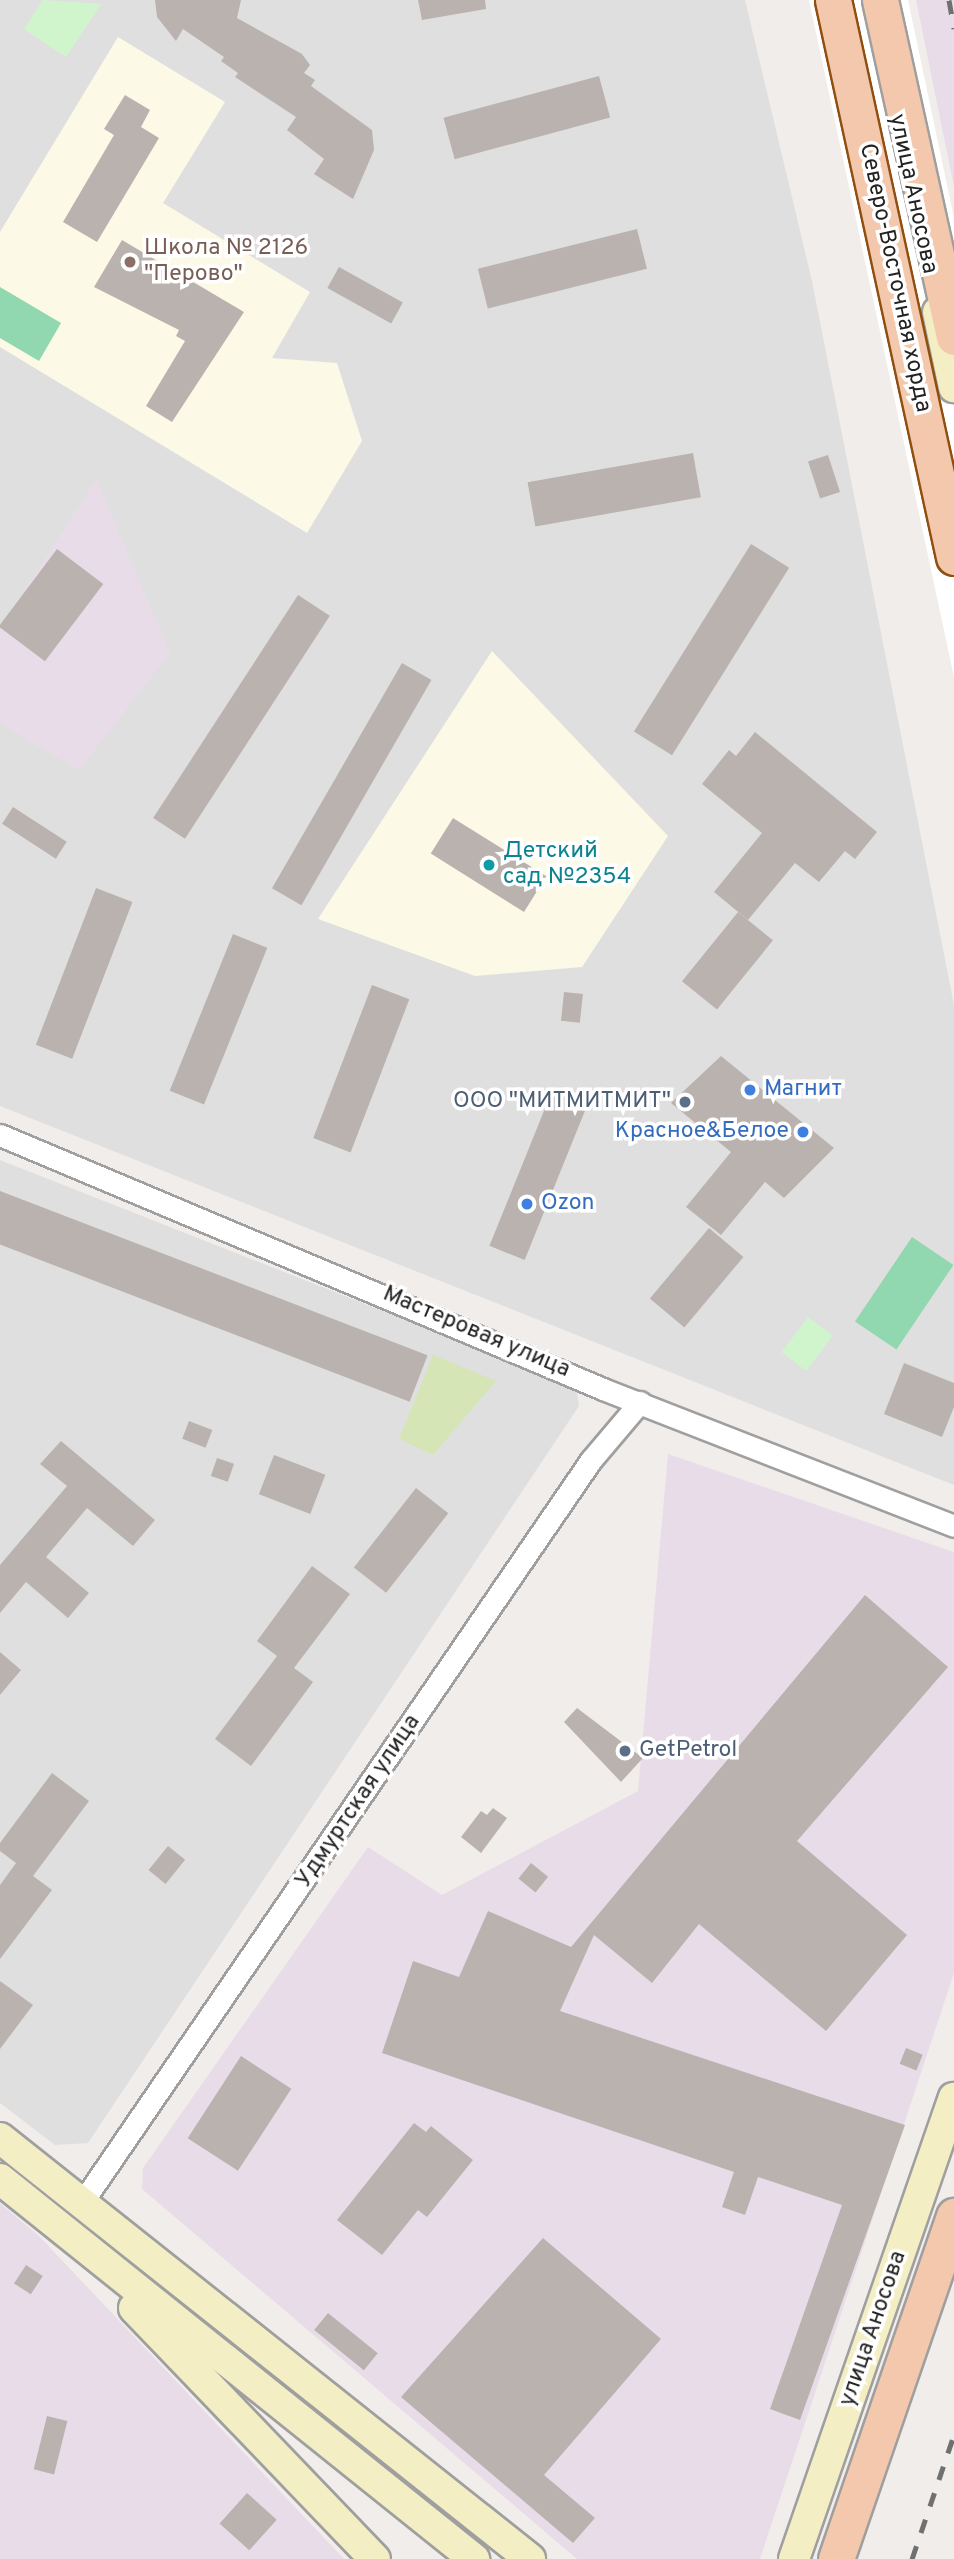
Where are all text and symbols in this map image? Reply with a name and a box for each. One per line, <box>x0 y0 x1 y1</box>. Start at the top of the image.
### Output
street label: улица Аносова <box>881 111 943 277</box>
street label: Северо-Восточная хорда <box>852 141 936 415</box>
place label: Школа № 2126 "Перово" <box>144 235 308 289</box>
marker: Школа № 2126 "Перово" <box>122 254 138 270</box>
place label: Детский сад №2354 <box>503 838 631 892</box>
marker: Детский сад №2354 <box>481 857 497 873</box>
place label: Магнит <box>764 1076 842 1104</box>
marker: Магнит <box>742 1082 758 1098</box>
place label: ООО "МИТМИТМИТ" <box>453 1088 671 1116</box>
marker: ООО "МИТМИТМИТ" <box>677 1094 693 1110</box>
place label: Красное&Белое <box>615 1118 789 1146</box>
marker: Красное&Белое <box>795 1124 811 1140</box>
place label: Ozon <box>541 1190 594 1218</box>
marker: Ozon <box>519 1196 535 1212</box>
street label: Мастеровая улица <box>378 1281 574 1385</box>
street label: Удмуртская улица <box>291 1710 427 1894</box>
place label: GetPetrol <box>639 1737 737 1765</box>
marker: GetPetrol <box>617 1743 633 1759</box>
street label: улица Аносова <box>834 2247 914 2411</box>

